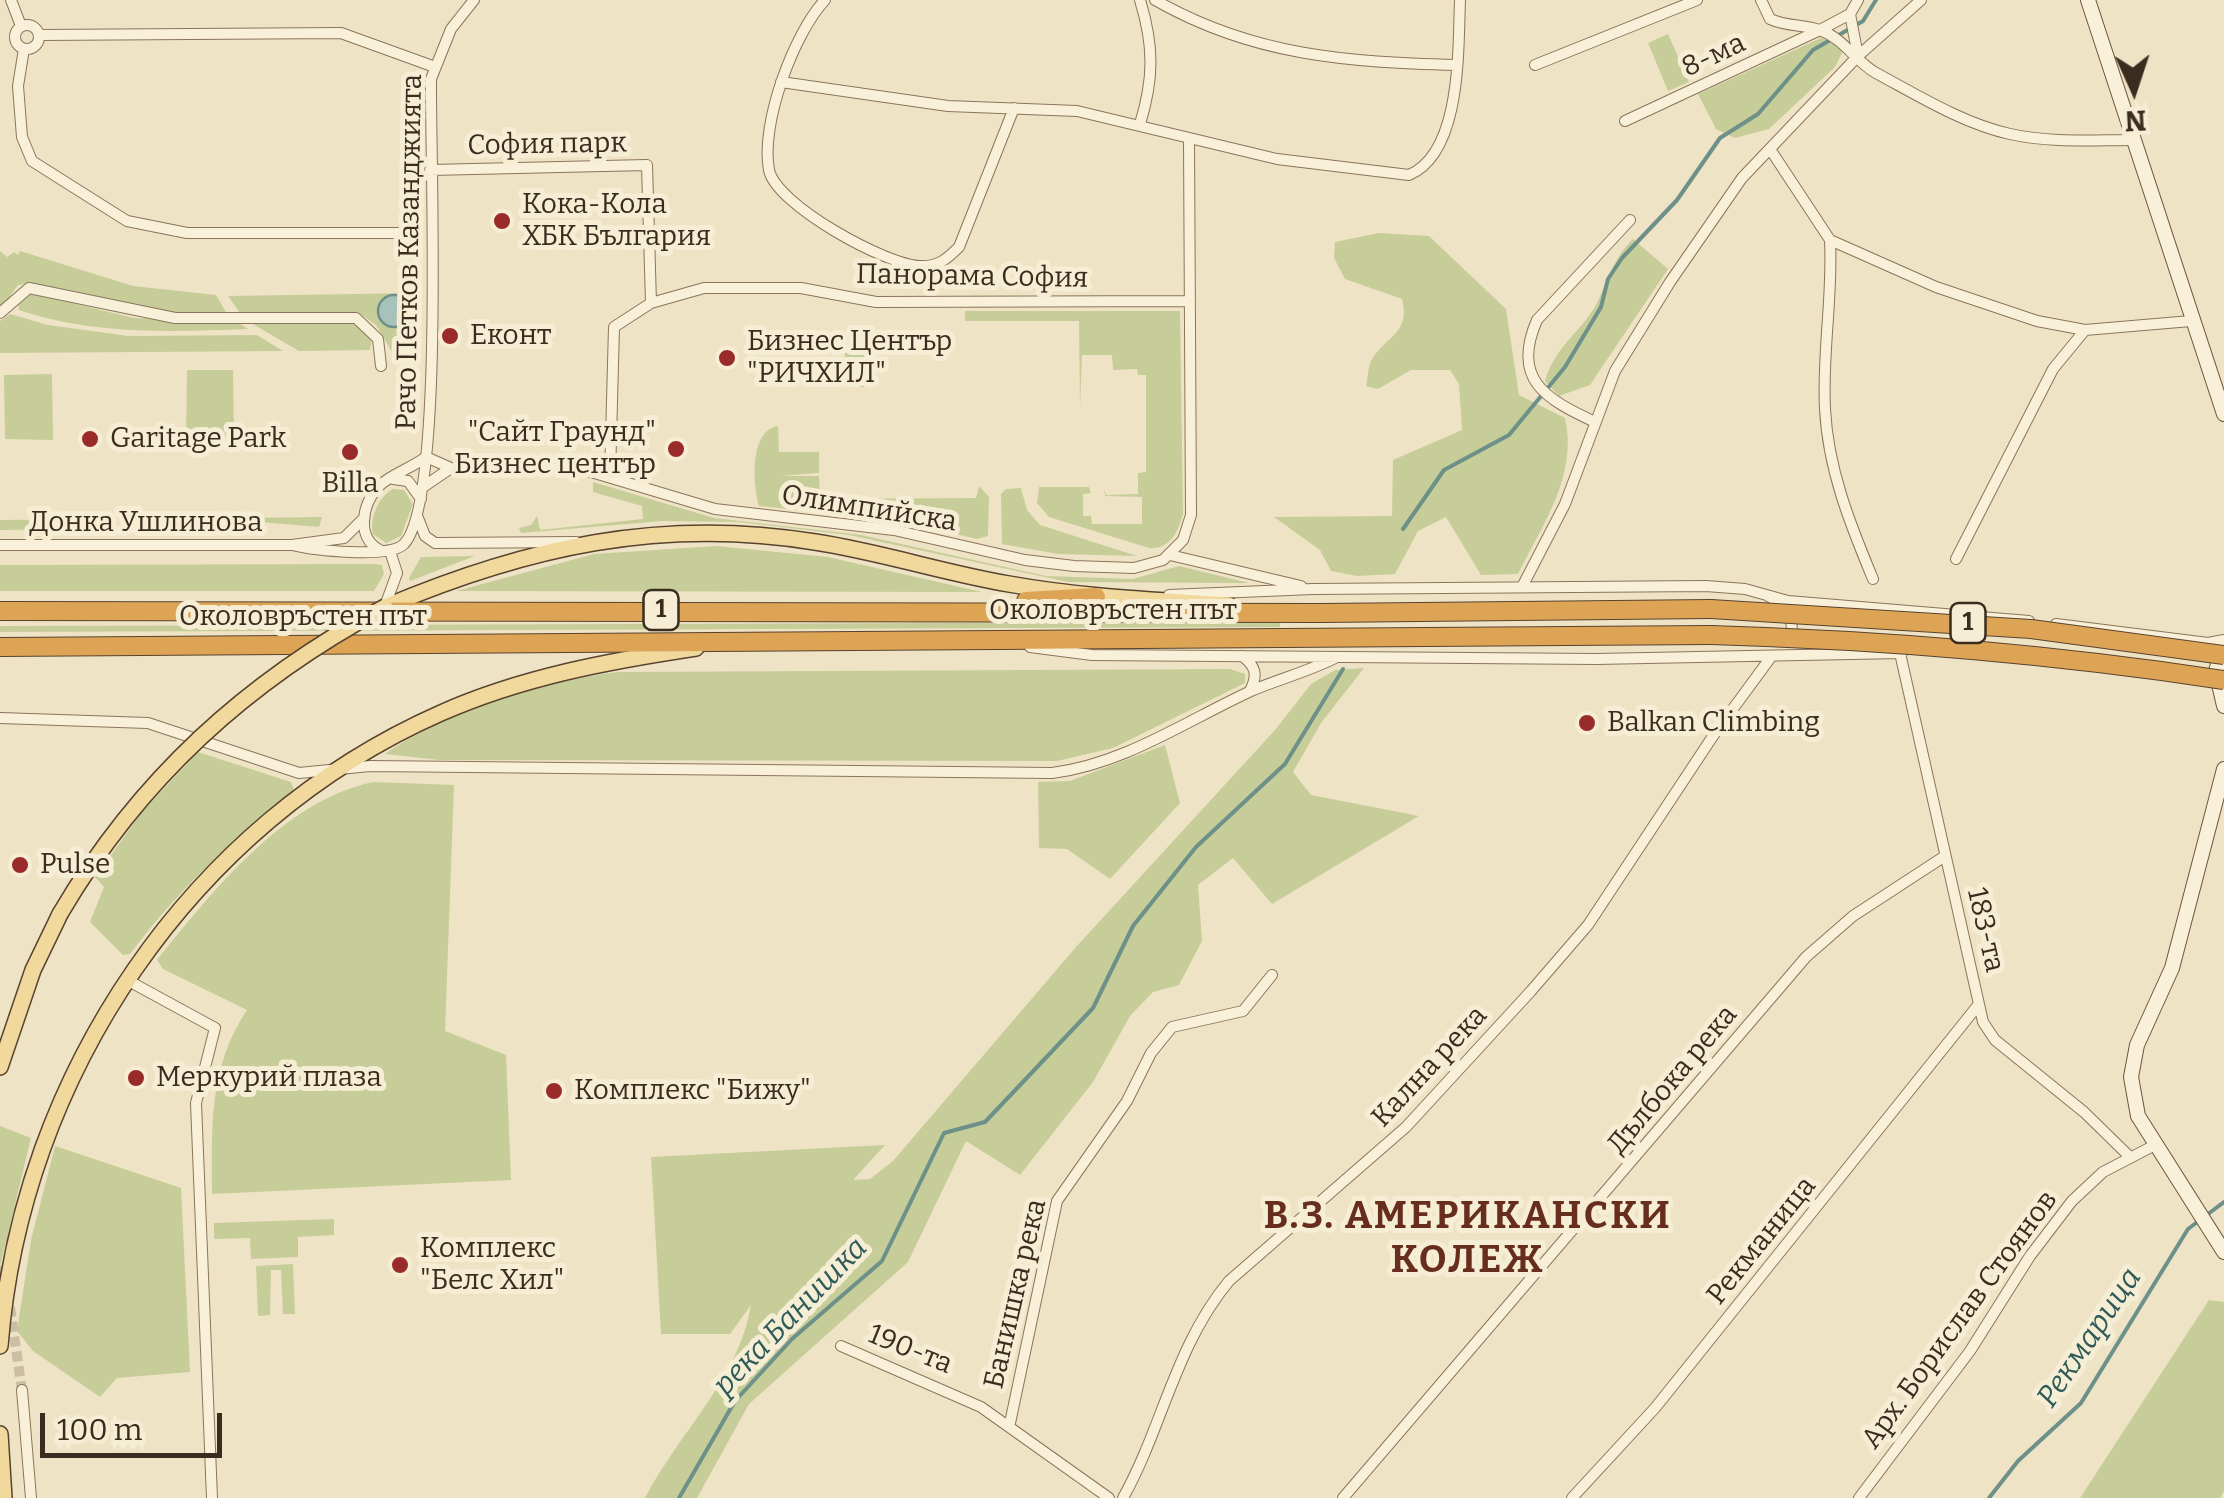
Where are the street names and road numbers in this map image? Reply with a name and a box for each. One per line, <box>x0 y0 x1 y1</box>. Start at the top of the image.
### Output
street label: 8-ма <box>1677 27 1751 85</box>
street label: Рачо Петков Казанджията <box>390 74 430 430</box>
street label: София парк <box>467 127 627 163</box>
street label: Панорама София <box>856 258 1088 296</box>
street label: Олимпийска <box>779 479 959 539</box>
street label: Донка Ушлинова <box>29 506 263 540</box>
road number: 1 <box>644 590 678 630</box>
street label: Околовръстен път <box>989 594 1237 628</box>
street label: Околовръстен път <box>179 600 427 634</box>
road number: 1 <box>1950 603 1986 643</box>
street label: 183-та <box>1959 885 2011 975</box>
street label: Кална река <box>1365 999 1495 1135</box>
street label: Дълбока река <box>1601 999 1745 1161</box>
street label: Рекманица <box>1700 1170 1824 1312</box>
street label: Арх. Борислав Стоянов <box>1855 1184 2065 1456</box>
street label: Банишка река <box>978 1196 1054 1392</box>
street label: 190-та <box>863 1318 957 1382</box>

